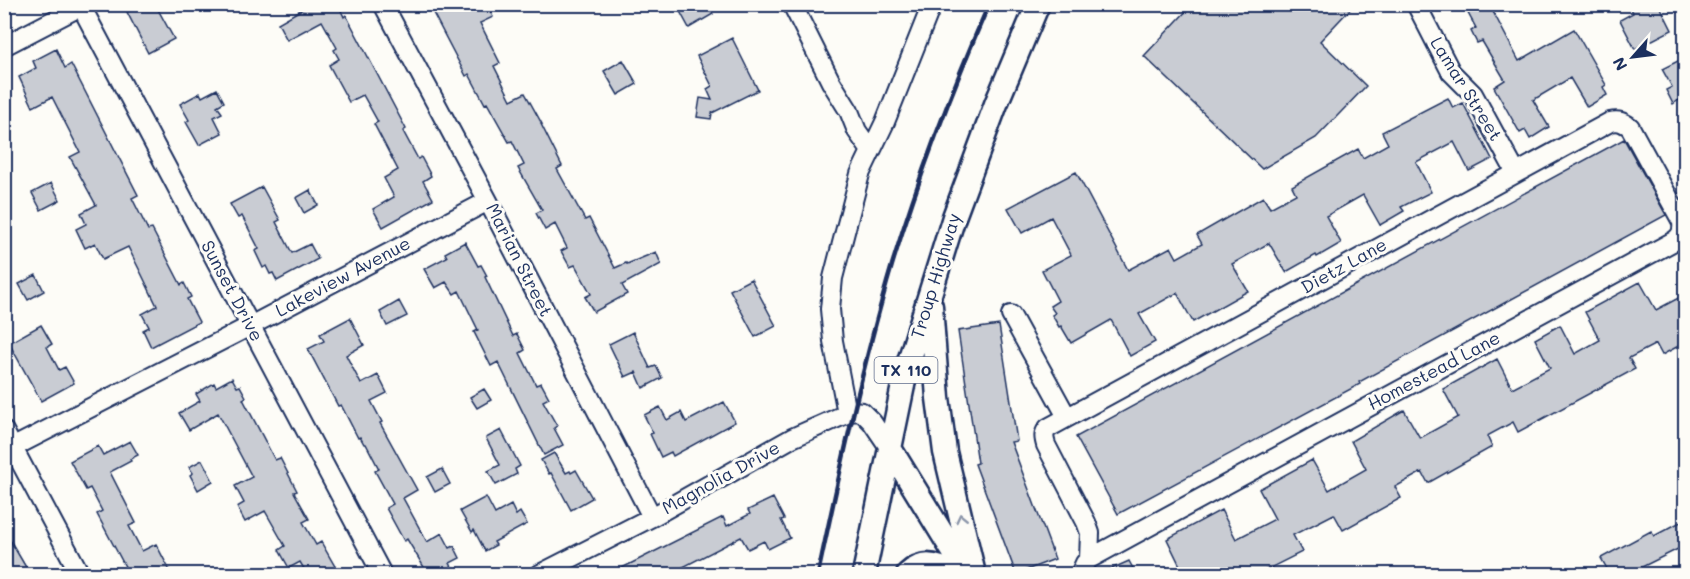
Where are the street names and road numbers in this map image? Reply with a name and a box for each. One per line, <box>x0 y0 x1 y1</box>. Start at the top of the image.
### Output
street label: Lamar Street <box>1425 32 1508 145</box>
street label: Marian Street <box>481 199 559 320</box>
street label: Troup Highway <box>905 210 966 341</box>
street label: Lakeview Avenue <box>271 230 414 322</box>
street label: Dietz Lane <box>1296 232 1391 299</box>
street label: Sunset Drive <box>196 236 270 345</box>
street label: Homestead Lane <box>1363 325 1504 415</box>
road number: TX 110 <box>874 357 938 383</box>
street label: Magnolia Drive <box>657 435 784 519</box>

